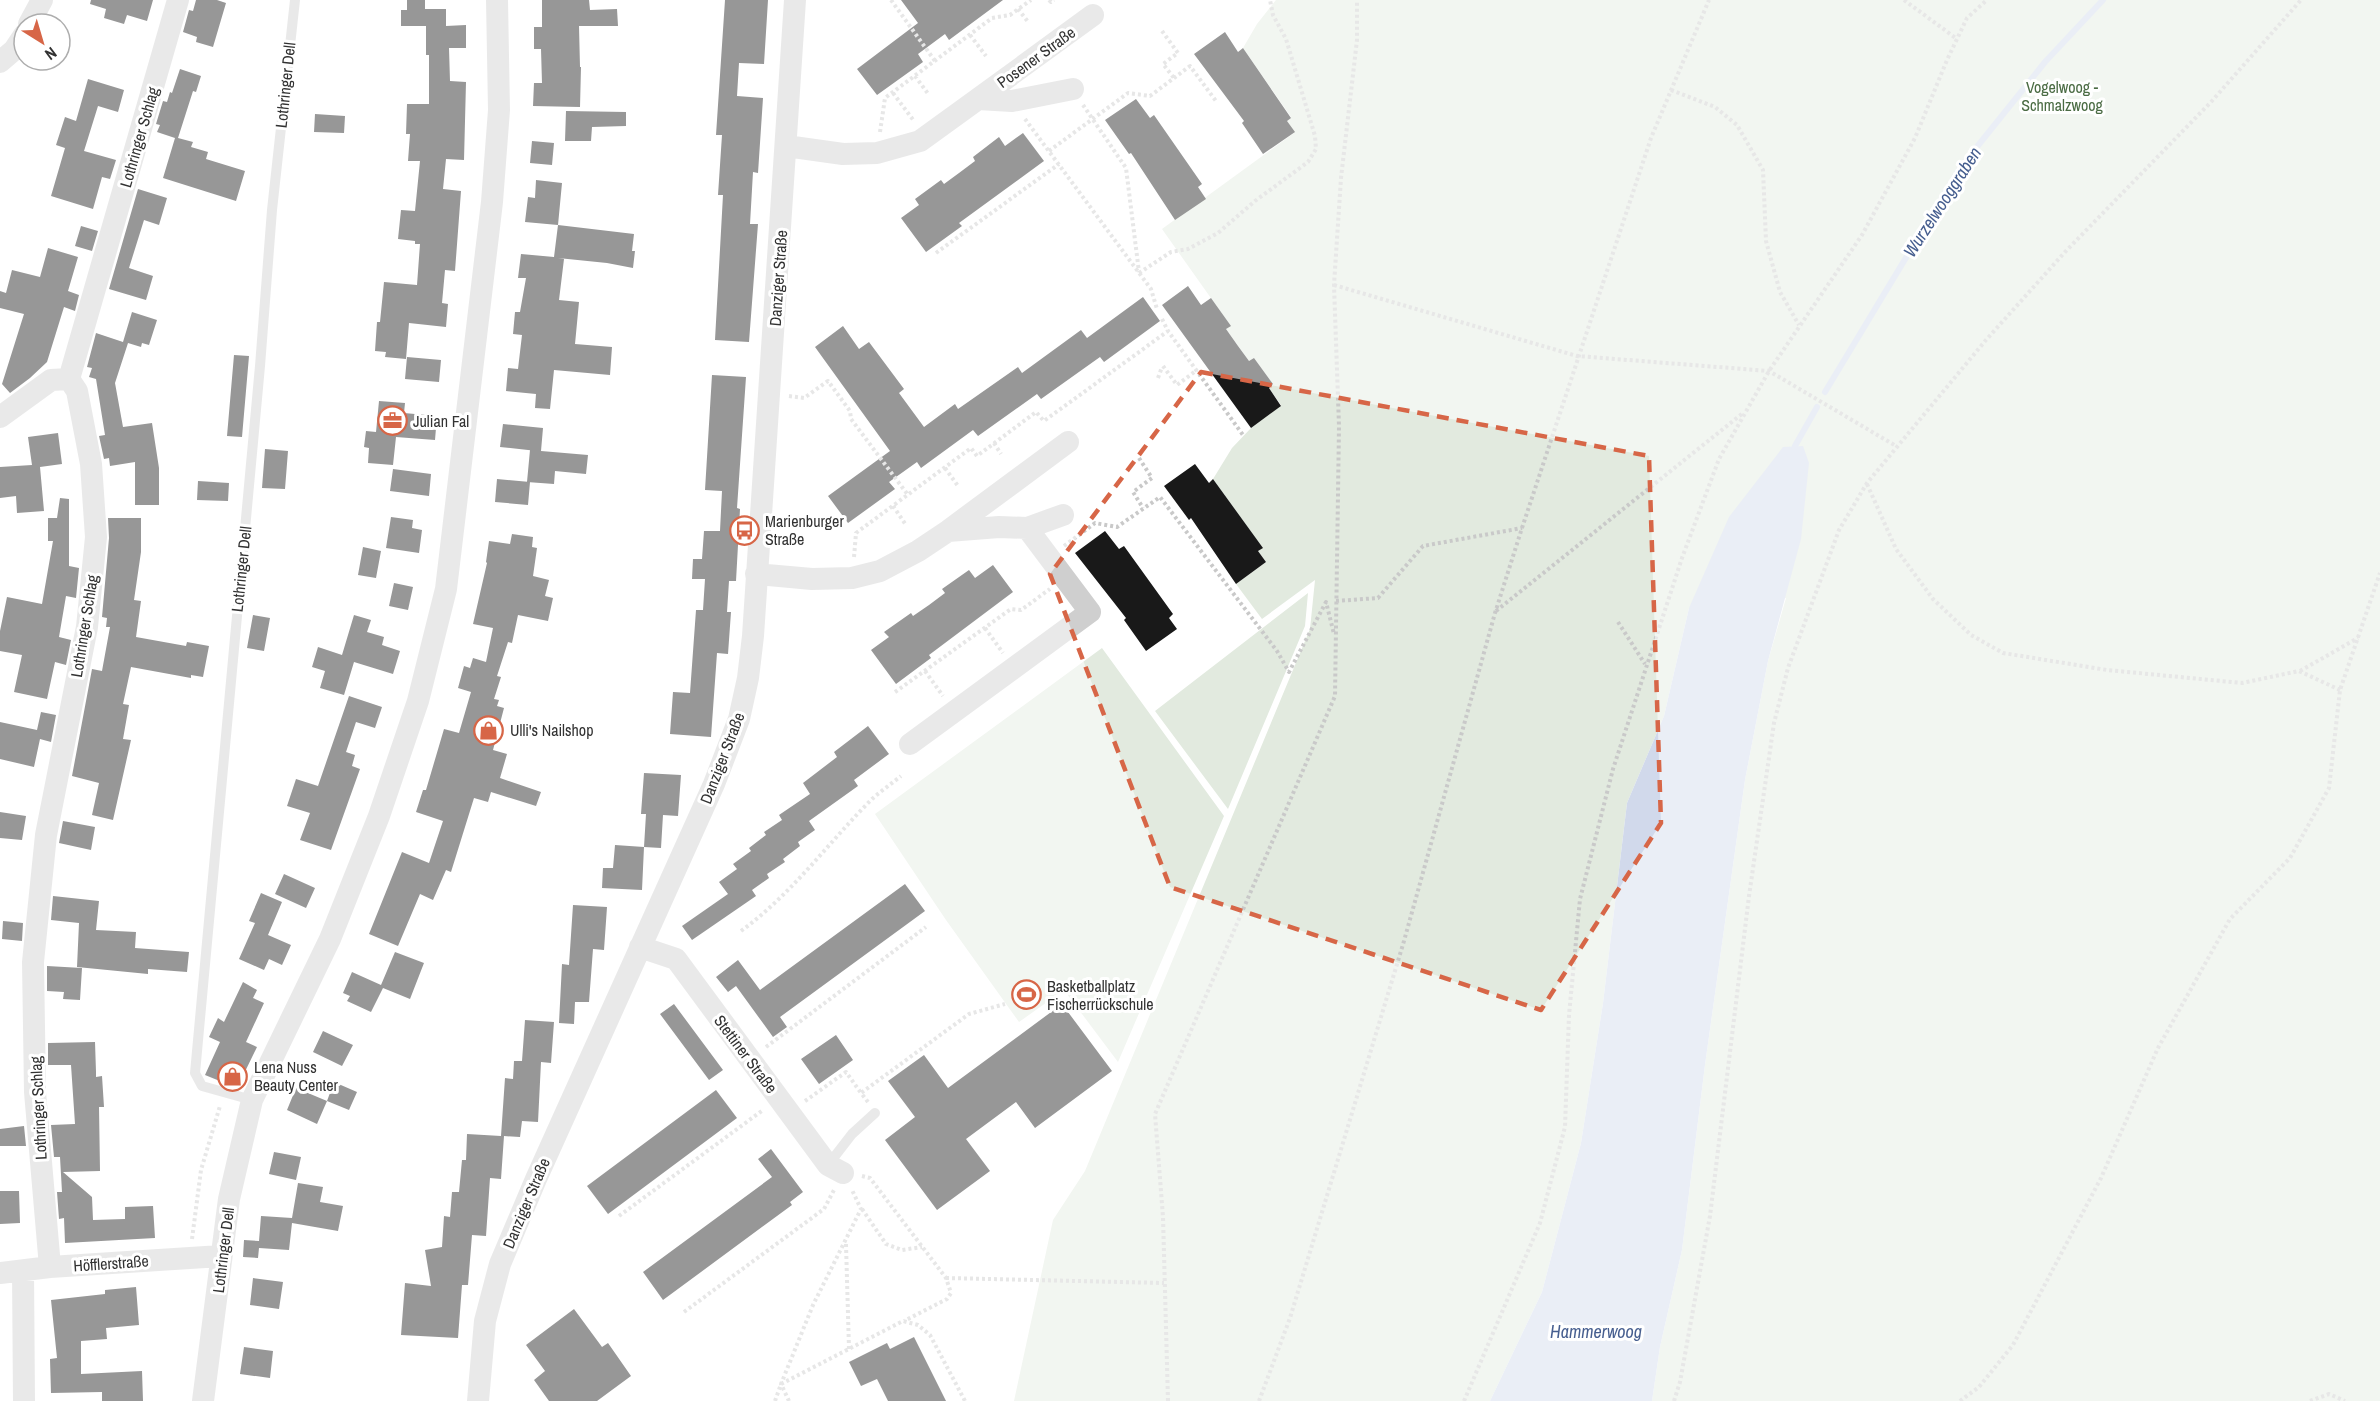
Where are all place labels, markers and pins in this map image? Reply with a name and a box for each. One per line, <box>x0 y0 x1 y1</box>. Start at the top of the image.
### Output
office icon: Julian Fal <box>376 405 408 437</box>
place label: Julian Fal <box>413 410 469 432</box>
place label: Marienburger Straße <box>765 510 844 550</box>
bus stop icon: Marienburger Straße <box>728 514 760 546</box>
shop icon: Ulli's Nailshop <box>473 714 505 746</box>
place label: Ulli's Nailshop <box>510 719 593 741</box>
place label: Basketballplatz Fischerrückschule <box>1047 975 1153 1015</box>
sports icon: Basketballplatz Fischerrückschule <box>1010 979 1042 1011</box>
place label: Lena Nuss Beauty Center <box>254 1056 339 1096</box>
shop icon: Lena Nuss Beauty Center <box>217 1060 249 1092</box>

